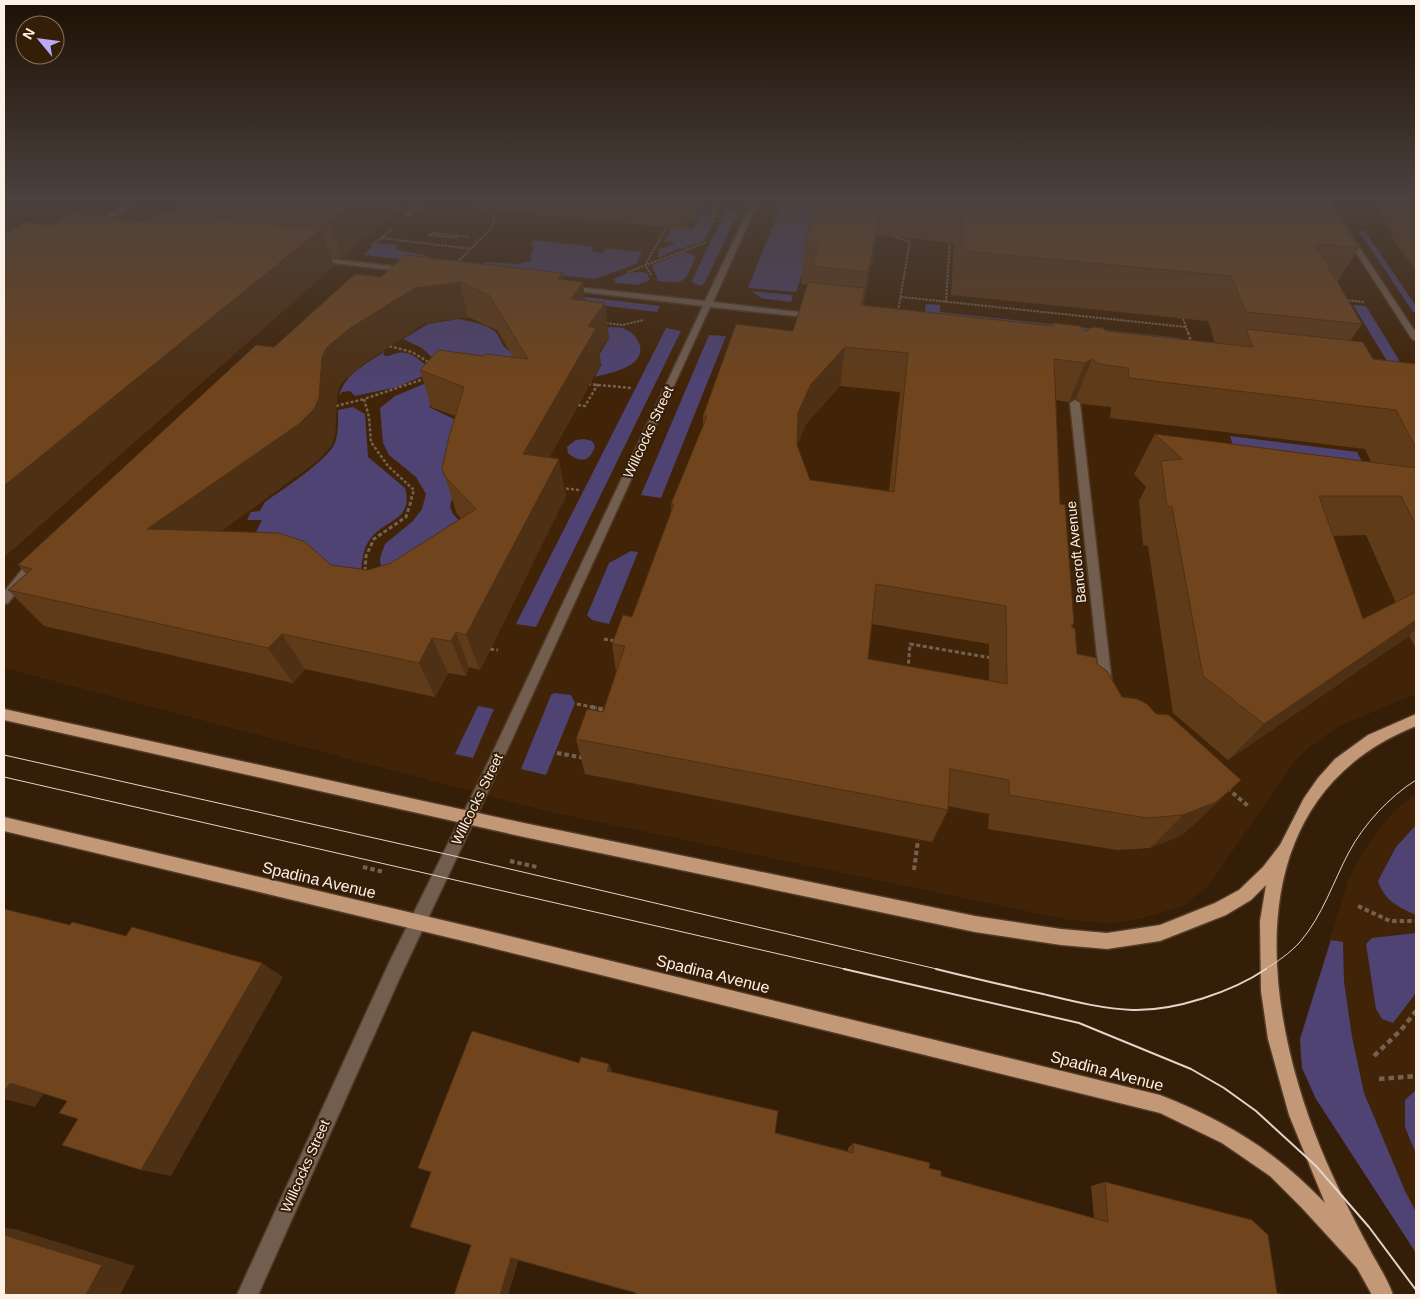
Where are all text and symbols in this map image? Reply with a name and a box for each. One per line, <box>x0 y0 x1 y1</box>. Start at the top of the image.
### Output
north arrow <box>15 15 65 65</box>
text: N <box>19 25 38 42</box>
street label: Willcocks Street <box>620 383 676 481</box>
street label: Bancroft Avenue <box>1063 500 1089 604</box>
street label: Willcocks Street <box>448 751 506 847</box>
street label: Spadina Avenue <box>260 859 378 901</box>
street label: Spadina Avenue <box>655 952 772 996</box>
street label: Spadina Avenue <box>1049 1048 1165 1094</box>
street label: Willcocks Street <box>277 1117 333 1215</box>

